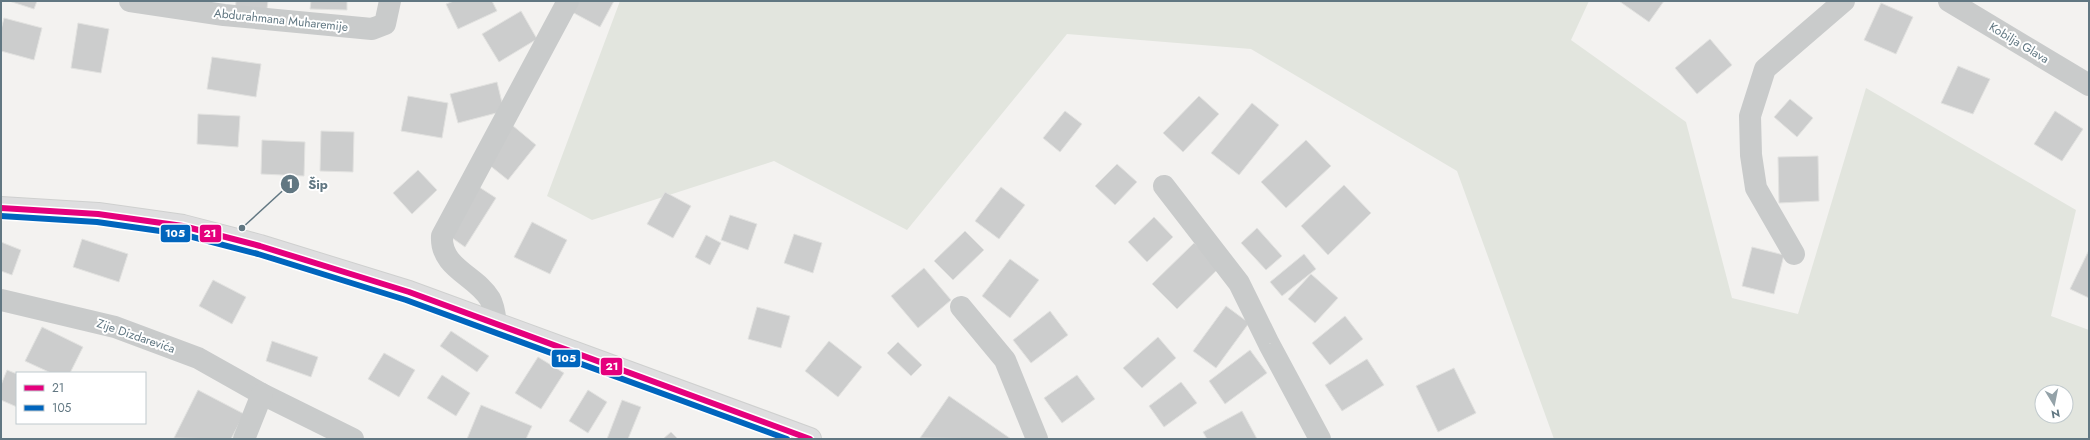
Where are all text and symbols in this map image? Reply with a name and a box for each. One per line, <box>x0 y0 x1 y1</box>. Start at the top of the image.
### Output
street label: Abdurahmana Muharemije <box>213 4 349 36</box>
street label: Kobilja Glava <box>1986 18 2052 68</box>
callout: Šip <box>280 172 336 197</box>
text: 1 <box>287 175 293 193</box>
text: Šip <box>308 175 328 194</box>
line badge: 105 <box>160 224 191 243</box>
line badge: 21 <box>199 224 222 243</box>
text: 105 <box>165 225 185 241</box>
text: 21 <box>204 225 216 241</box>
street label: Zije Dizdarevića <box>94 314 178 358</box>
line badge: 105 <box>551 349 581 368</box>
text: 105 <box>556 350 576 366</box>
line badge: 21 <box>600 357 623 376</box>
text: 21 <box>606 358 618 374</box>
legend <box>16 372 146 424</box>
text: 21 <box>52 379 64 397</box>
north arrow <box>2034 384 2074 424</box>
text: 105 <box>52 399 72 417</box>
text: N <box>2050 405 2061 422</box>

